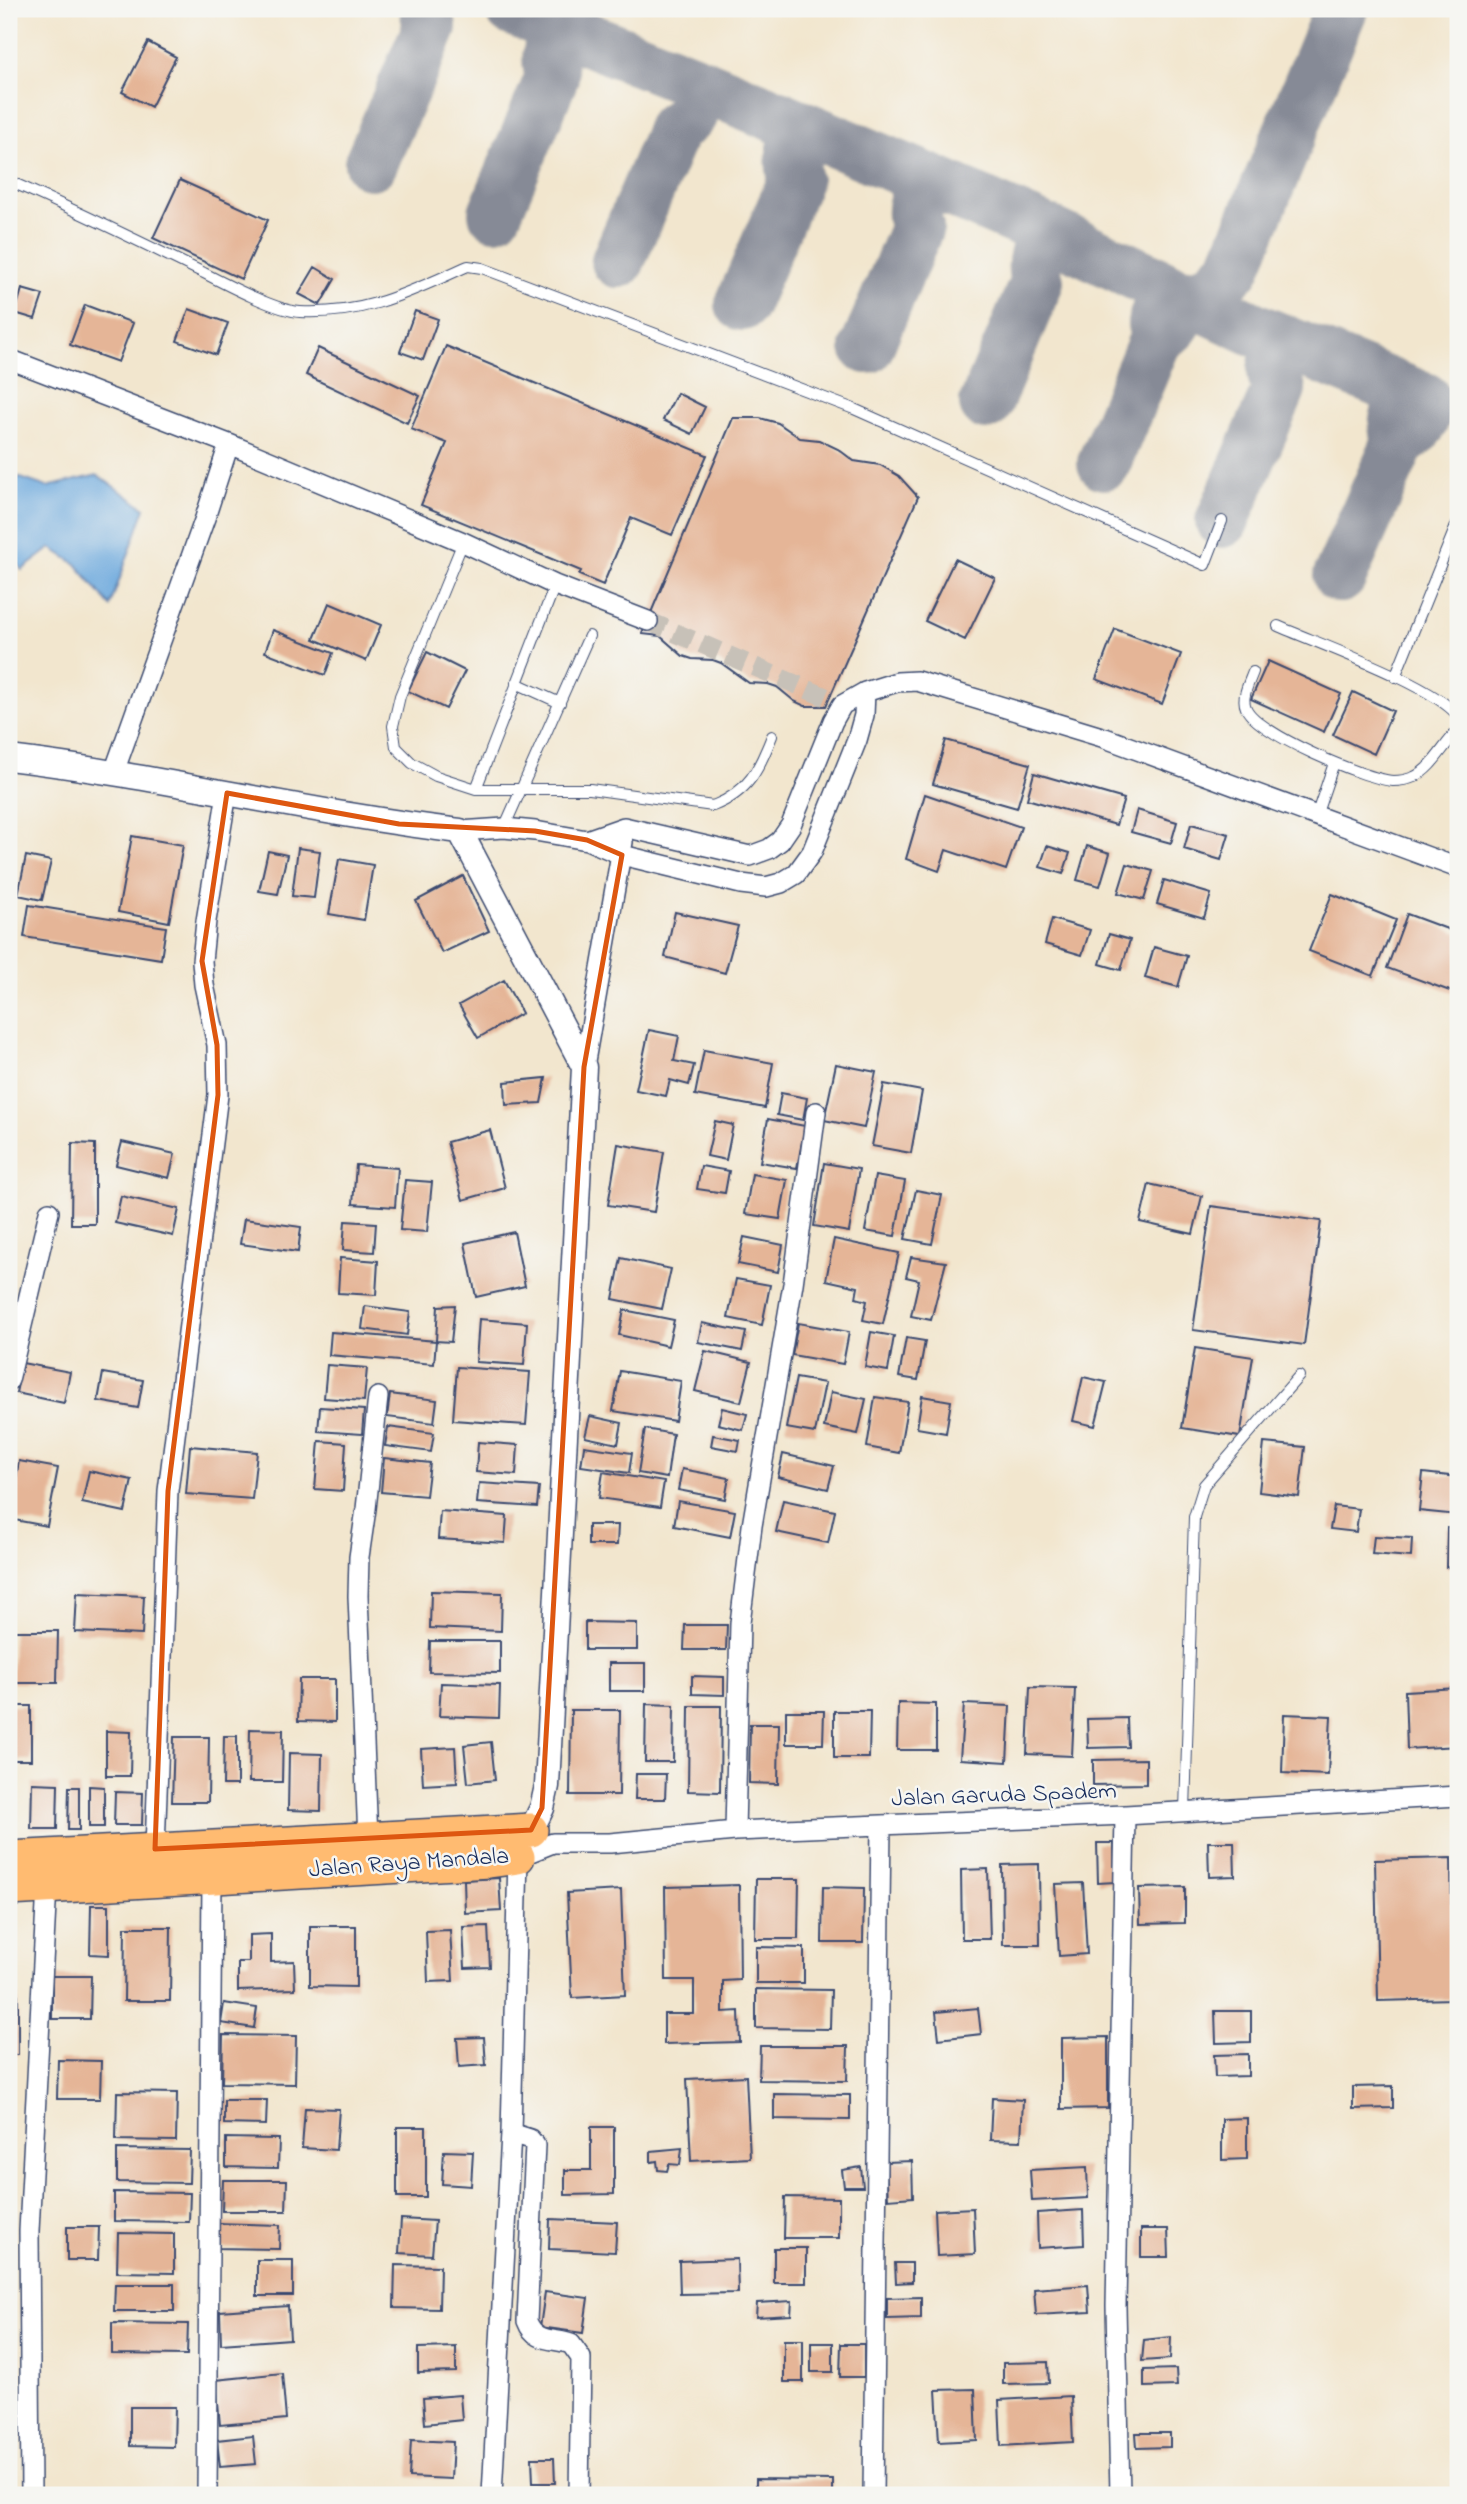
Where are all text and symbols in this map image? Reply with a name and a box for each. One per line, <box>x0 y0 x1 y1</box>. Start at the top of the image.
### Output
street label: Jalan Garuda Spadem <box>891 1775 1117 1817</box>
street label: Jalan Raya Mandala <box>308 1840 510 1889</box>

